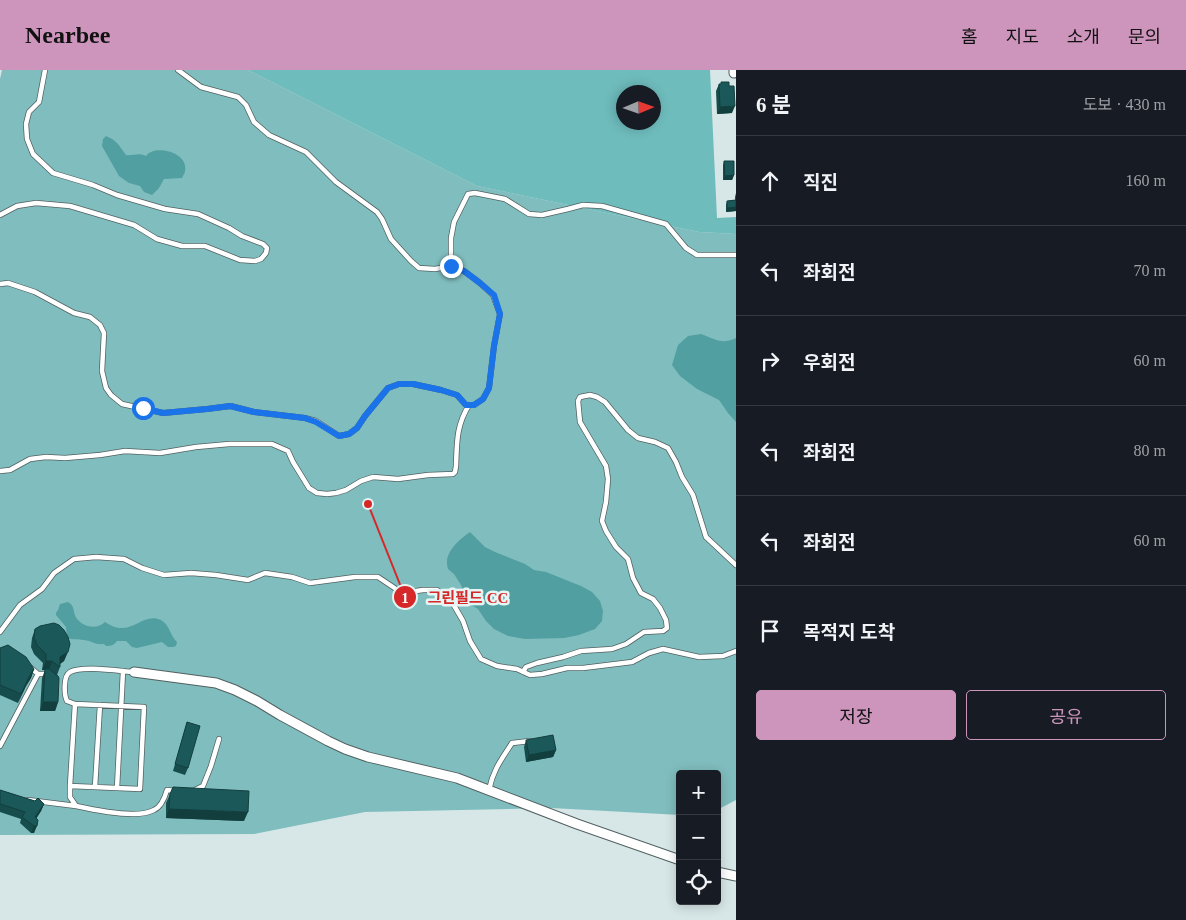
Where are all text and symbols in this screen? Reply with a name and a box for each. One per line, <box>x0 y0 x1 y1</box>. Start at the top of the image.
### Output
text: Nearbee <box>25 22 110 48</box>
text: 홈 <box>961 27 978 47</box>
text: 지도 <box>1006 27 1039 47</box>
text: 소개 <box>1067 27 1100 47</box>
text: 문의 <box>1128 27 1161 47</box>
north arrow <box>616 85 661 130</box>
text: 6 분 <box>756 93 791 117</box>
text: 도보 · 430 m <box>1083 96 1166 113</box>
icon: ahead <box>756 167 784 195</box>
text: 직진 <box>803 172 838 193</box>
text: 160 m <box>1126 172 1166 189</box>
route end <box>440 255 463 278</box>
icon: left <box>756 257 784 285</box>
text: 좌회전 <box>803 262 855 283</box>
text: 70 m <box>1134 262 1166 279</box>
icon: right <box>756 347 784 375</box>
text: 우회전 <box>803 352 855 373</box>
text: 60 m <box>1134 352 1166 369</box>
route start <box>132 397 155 420</box>
icon: left <box>756 437 784 465</box>
text: 좌회전 <box>803 442 855 463</box>
text: 80 m <box>1134 442 1166 459</box>
icon: left <box>756 527 784 555</box>
text: 좌회전 <box>803 532 855 553</box>
text: 60 m <box>1134 532 1166 549</box>
callout: 그린필드 CC <box>393 582 518 612</box>
text: 1 <box>401 590 409 606</box>
text: 그린필드 CC <box>428 590 508 606</box>
icon: arrive <box>756 617 784 645</box>
text: 목적지 도착 <box>803 622 895 643</box>
button: 저장 <box>756 690 956 740</box>
button: 공유 <box>966 690 1166 740</box>
map controls <box>676 770 721 905</box>
button: + <box>676 770 721 815</box>
button: − <box>676 815 721 860</box>
button: locate <box>676 860 721 905</box>

